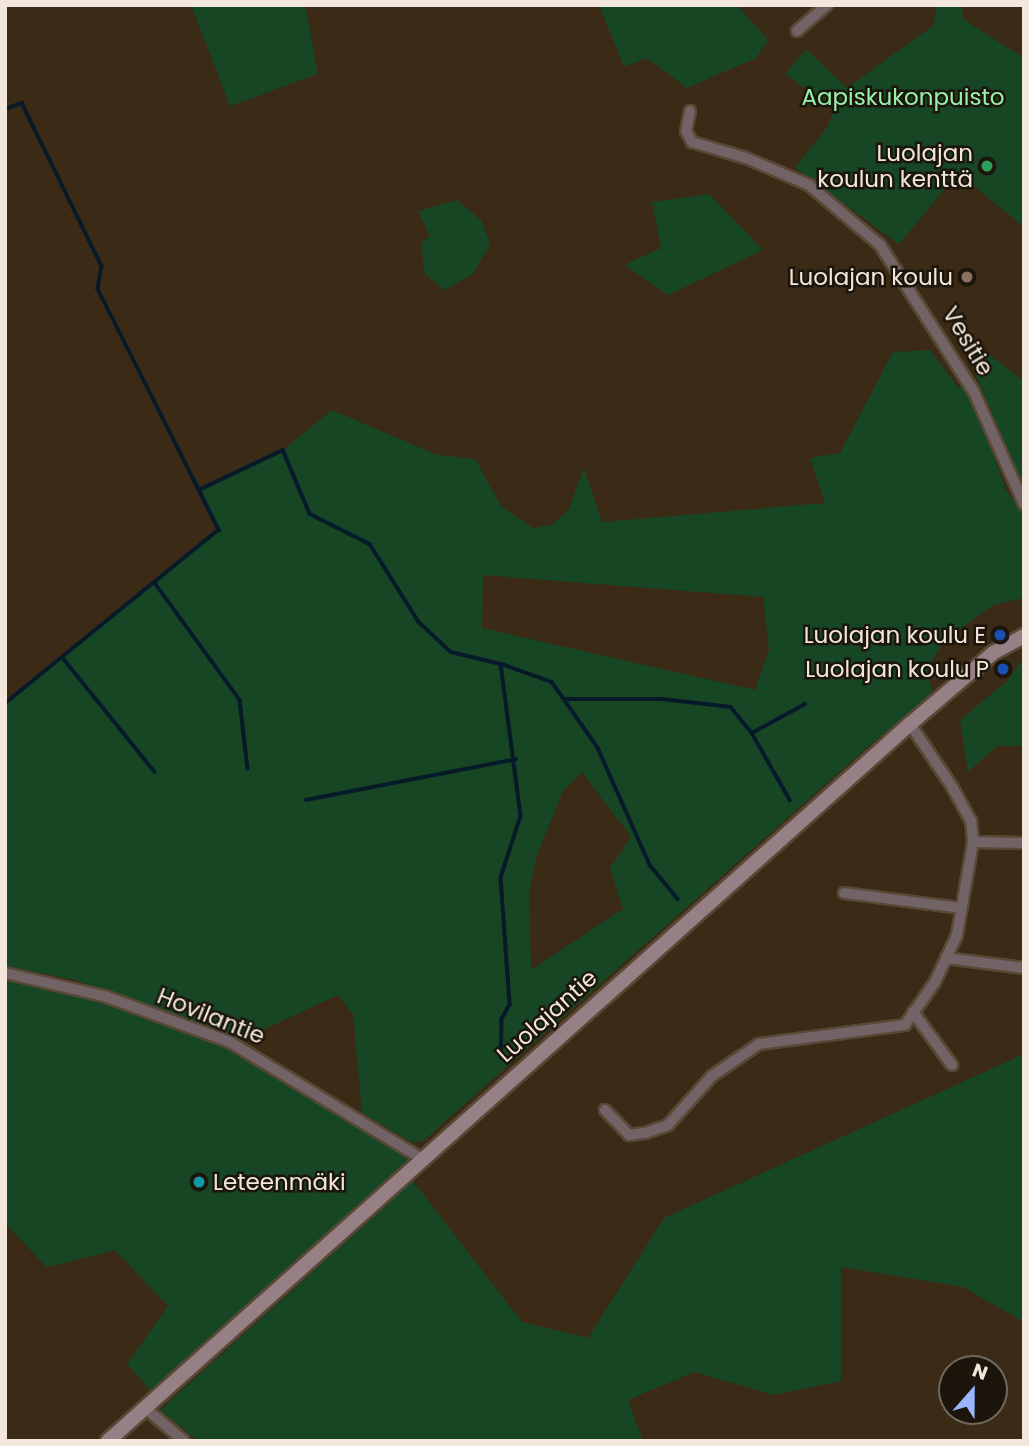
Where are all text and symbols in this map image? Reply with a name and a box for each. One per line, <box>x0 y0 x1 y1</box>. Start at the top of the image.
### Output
park label: Aapiskukonpuisto <box>801 83 1005 111</box>
place label: Luolajan koulun kenttä <box>817 139 973 193</box>
marker: Luolajan koulun kenttä <box>979 158 995 174</box>
place label: Luolajan koulu <box>789 263 953 291</box>
marker: Luolajan koulu <box>959 269 975 285</box>
street label: Vesitie <box>937 301 999 381</box>
place label: Luolajan koulu E <box>804 621 986 649</box>
marker: Luolajan koulu E <box>992 627 1008 643</box>
place label: Luolajan koulu P <box>805 655 989 683</box>
marker: Luolajan koulu P <box>995 661 1011 677</box>
street label: Luolajantie <box>491 964 603 1068</box>
street label: Hovilantie <box>153 982 269 1050</box>
place label: Leteenmäki <box>213 1168 346 1196</box>
marker: Leteenmäki <box>191 1174 207 1190</box>
north arrow <box>938 1355 1008 1425</box>
text: N <box>968 1357 991 1387</box>

